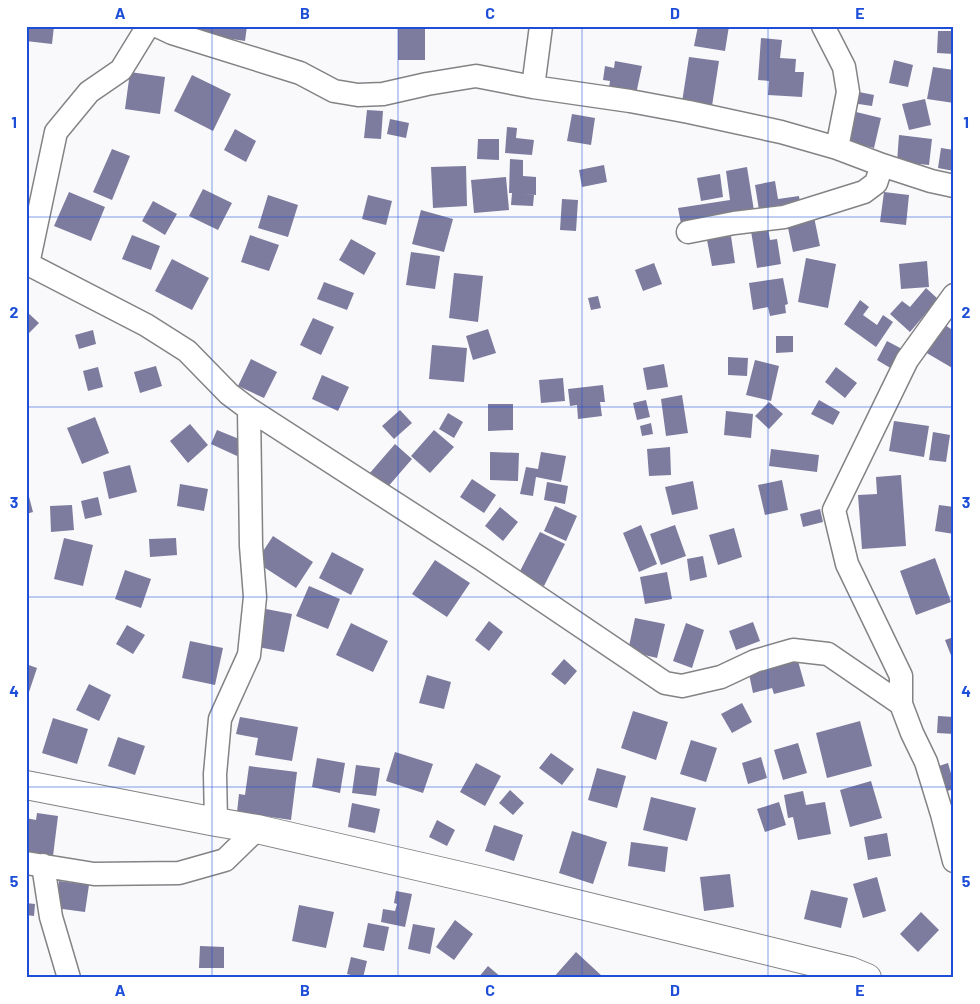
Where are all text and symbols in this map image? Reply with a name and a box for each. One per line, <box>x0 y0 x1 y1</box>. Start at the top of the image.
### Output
text: A <box>115 3 126 22</box>
text: B <box>300 3 310 22</box>
text: C <box>485 3 495 22</box>
text: D <box>670 3 680 22</box>
text: E <box>855 3 865 22</box>
text: 1 <box>11 112 17 131</box>
text: 1 <box>963 112 969 131</box>
text: 2 <box>10 302 19 321</box>
text: 2 <box>962 302 971 321</box>
text: 3 <box>10 492 18 511</box>
text: 3 <box>962 492 970 511</box>
text: 4 <box>9 681 19 700</box>
text: 4 <box>961 681 971 700</box>
text: 5 <box>10 871 19 890</box>
text: 5 <box>962 871 971 890</box>
text: A <box>115 980 126 999</box>
text: B <box>300 980 310 999</box>
text: C <box>485 980 495 999</box>
text: D <box>670 980 680 999</box>
text: E <box>855 980 865 999</box>

